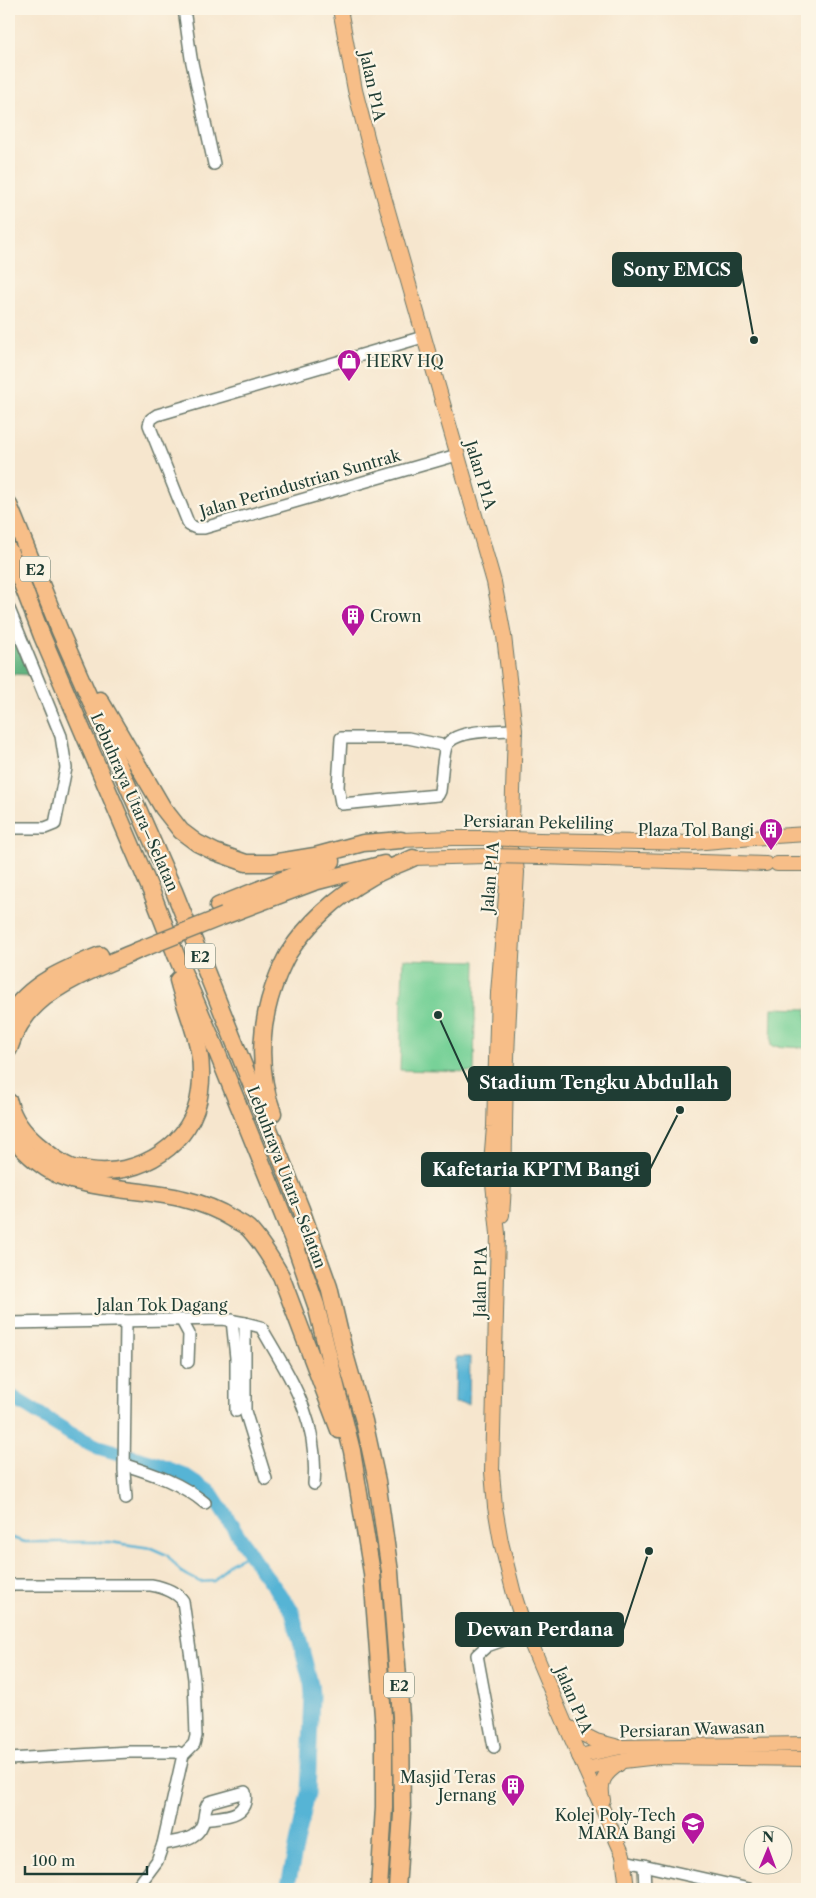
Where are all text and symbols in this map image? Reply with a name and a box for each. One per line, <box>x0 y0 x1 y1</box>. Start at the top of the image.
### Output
street label: Jalan P1A <box>355 46 390 124</box>
callout: Sony EMCS <box>613 253 741 286</box>
text: Sony EMCS <box>623 259 731 281</box>
shop icon: HERV HQ <box>336 348 362 382</box>
place label: HERV HQ <box>366 351 444 371</box>
street label: Jalan P1A <box>460 435 501 513</box>
street label: Jalan Perindustrian Suntrak <box>194 445 403 522</box>
road number: E2 <box>20 556 50 582</box>
building icon: Crown <box>340 603 366 637</box>
place label: Crown <box>370 606 421 626</box>
street label: Lebuhraya Utara–Selatan <box>87 710 183 894</box>
street label: Persiaran Pekeliling <box>463 811 614 833</box>
building icon: Plaza Tol Bangi <box>758 817 784 851</box>
place label: Plaza Tol Bangi <box>638 820 754 840</box>
street label: Jalan P1A <box>477 840 503 916</box>
road number: E2 <box>185 944 215 968</box>
callout: Stadium Tengku Abdullah <box>469 1067 730 1100</box>
text: Stadium Tengku Abdullah <box>479 1072 720 1094</box>
street label: Lebuhraya Utara–Selatan <box>243 1083 331 1271</box>
callout: Kafetaria KPTM Bangi <box>422 1153 650 1186</box>
text: Kafetaria KPTM Bangi <box>432 1159 640 1181</box>
street label: Jalan P1A <box>469 1245 491 1321</box>
street label: Jalan Tok Dagang <box>93 1295 228 1315</box>
callout: Dewan Perdana <box>456 1613 623 1646</box>
text: Dewan Perdana <box>467 1619 614 1641</box>
street label: Jalan P1A <box>550 1661 598 1738</box>
road number: E2 <box>384 1672 414 1698</box>
street label: Persiaran Wawasan <box>619 1716 765 1742</box>
place label: Masjid Teras Jernang <box>400 1767 497 1805</box>
building icon: Masjid Teras Jernang <box>500 1773 526 1807</box>
place label: Kolej Poly-Tech MARA Bangi <box>555 1805 676 1843</box>
school or university icon: Kolej Poly-Tech MARA Bangi <box>680 1811 706 1845</box>
north arrow <box>744 1826 794 1876</box>
text: N <box>762 1828 774 1846</box>
scale bar <box>25 1843 148 1875</box>
text: 100 m <box>32 1851 75 1870</box>

